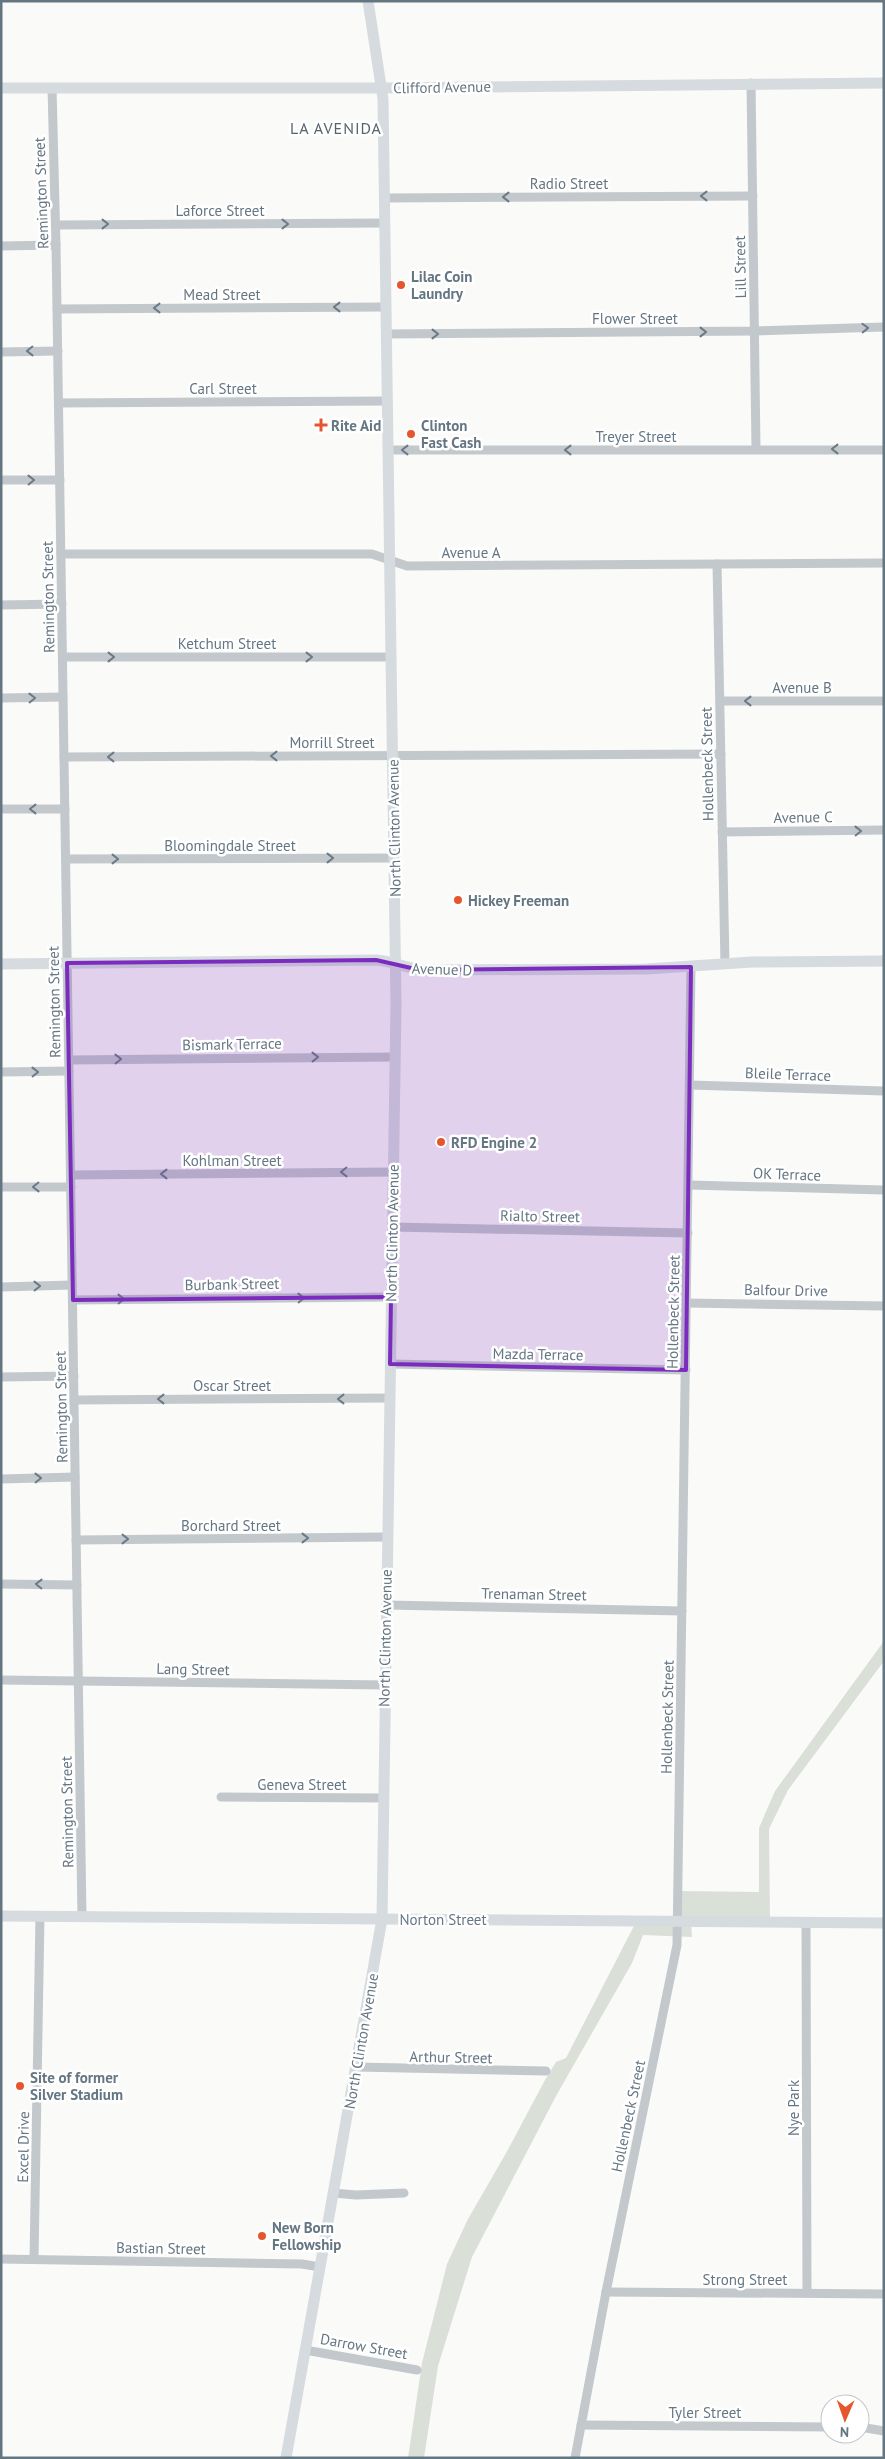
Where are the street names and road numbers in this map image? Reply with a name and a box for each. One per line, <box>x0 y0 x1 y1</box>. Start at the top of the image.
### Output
street label: Clifford Avenue <box>393 77 491 97</box>
street label: Remington Street <box>30 137 52 249</box>
street label: Radio Street <box>530 174 608 193</box>
street label: Laforce Street <box>175 201 265 220</box>
street label: Lill Street <box>730 235 750 299</box>
street label: Mead Street <box>183 285 261 304</box>
street label: Flower Street <box>592 309 678 328</box>
street label: Carl Street <box>189 379 257 398</box>
street label: Treyer Street <box>595 427 677 446</box>
street label: Remington Street <box>38 541 58 653</box>
street label: Avenue A <box>441 543 501 562</box>
street label: Ketchum Street <box>178 634 276 653</box>
street label: Avenue B <box>772 678 832 697</box>
street label: Hollenbeck Street <box>697 707 717 821</box>
street label: Morrill Street <box>289 733 375 752</box>
street label: North Clinton Avenue <box>383 759 405 897</box>
street label: Avenue C <box>773 807 833 827</box>
street label: Bloomingdale Street <box>164 836 296 855</box>
street label: Remington Street <box>44 946 64 1058</box>
street label: Avenue D <box>411 958 473 980</box>
street label: Bismark Terrace <box>182 1034 282 1054</box>
street label: Bleile Terrace <box>745 1063 831 1085</box>
street label: Kohlman Street <box>182 1151 282 1170</box>
street label: OK Terrace <box>753 1163 821 1185</box>
street label: North Clinton Avenue <box>381 1164 403 1302</box>
street label: Rialto Street <box>500 1206 580 1226</box>
street label: Hollenbeck Street <box>663 1255 683 1369</box>
street label: Burbank Street <box>184 1274 280 1294</box>
street label: Balfour Drive <box>744 1280 828 1300</box>
street label: Mazda Terrace <box>492 1344 584 1364</box>
street label: Remington Street <box>51 1351 71 1463</box>
street label: Oscar Street <box>193 1376 271 1395</box>
street label: Borchard Street <box>181 1516 281 1535</box>
street label: North Clinton Avenue <box>374 1569 396 1707</box>
street label: Trenaman Street <box>481 1584 587 1604</box>
street label: Lang Street <box>156 1659 230 1679</box>
street label: Hollenbeck Street <box>657 1660 677 1774</box>
street label: Remington Street <box>57 1756 77 1868</box>
street label: Geneva Street <box>257 1775 347 1794</box>
street label: Norton Street <box>399 1910 487 1929</box>
street label: North Clinton Avenue <box>340 1972 382 2110</box>
street label: Arthur Street <box>409 2047 493 2067</box>
street label: Hollenbeck Street <box>607 2058 649 2174</box>
street label: Nye Park <box>784 2079 803 2136</box>
street label: Excel Drive <box>13 2111 33 2183</box>
street label: Bastian Street <box>116 2238 206 2258</box>
street label: Strong Street <box>703 2270 787 2289</box>
street label: Darrow Street <box>319 2329 409 2363</box>
street label: Tyler Street <box>669 2403 741 2422</box>

